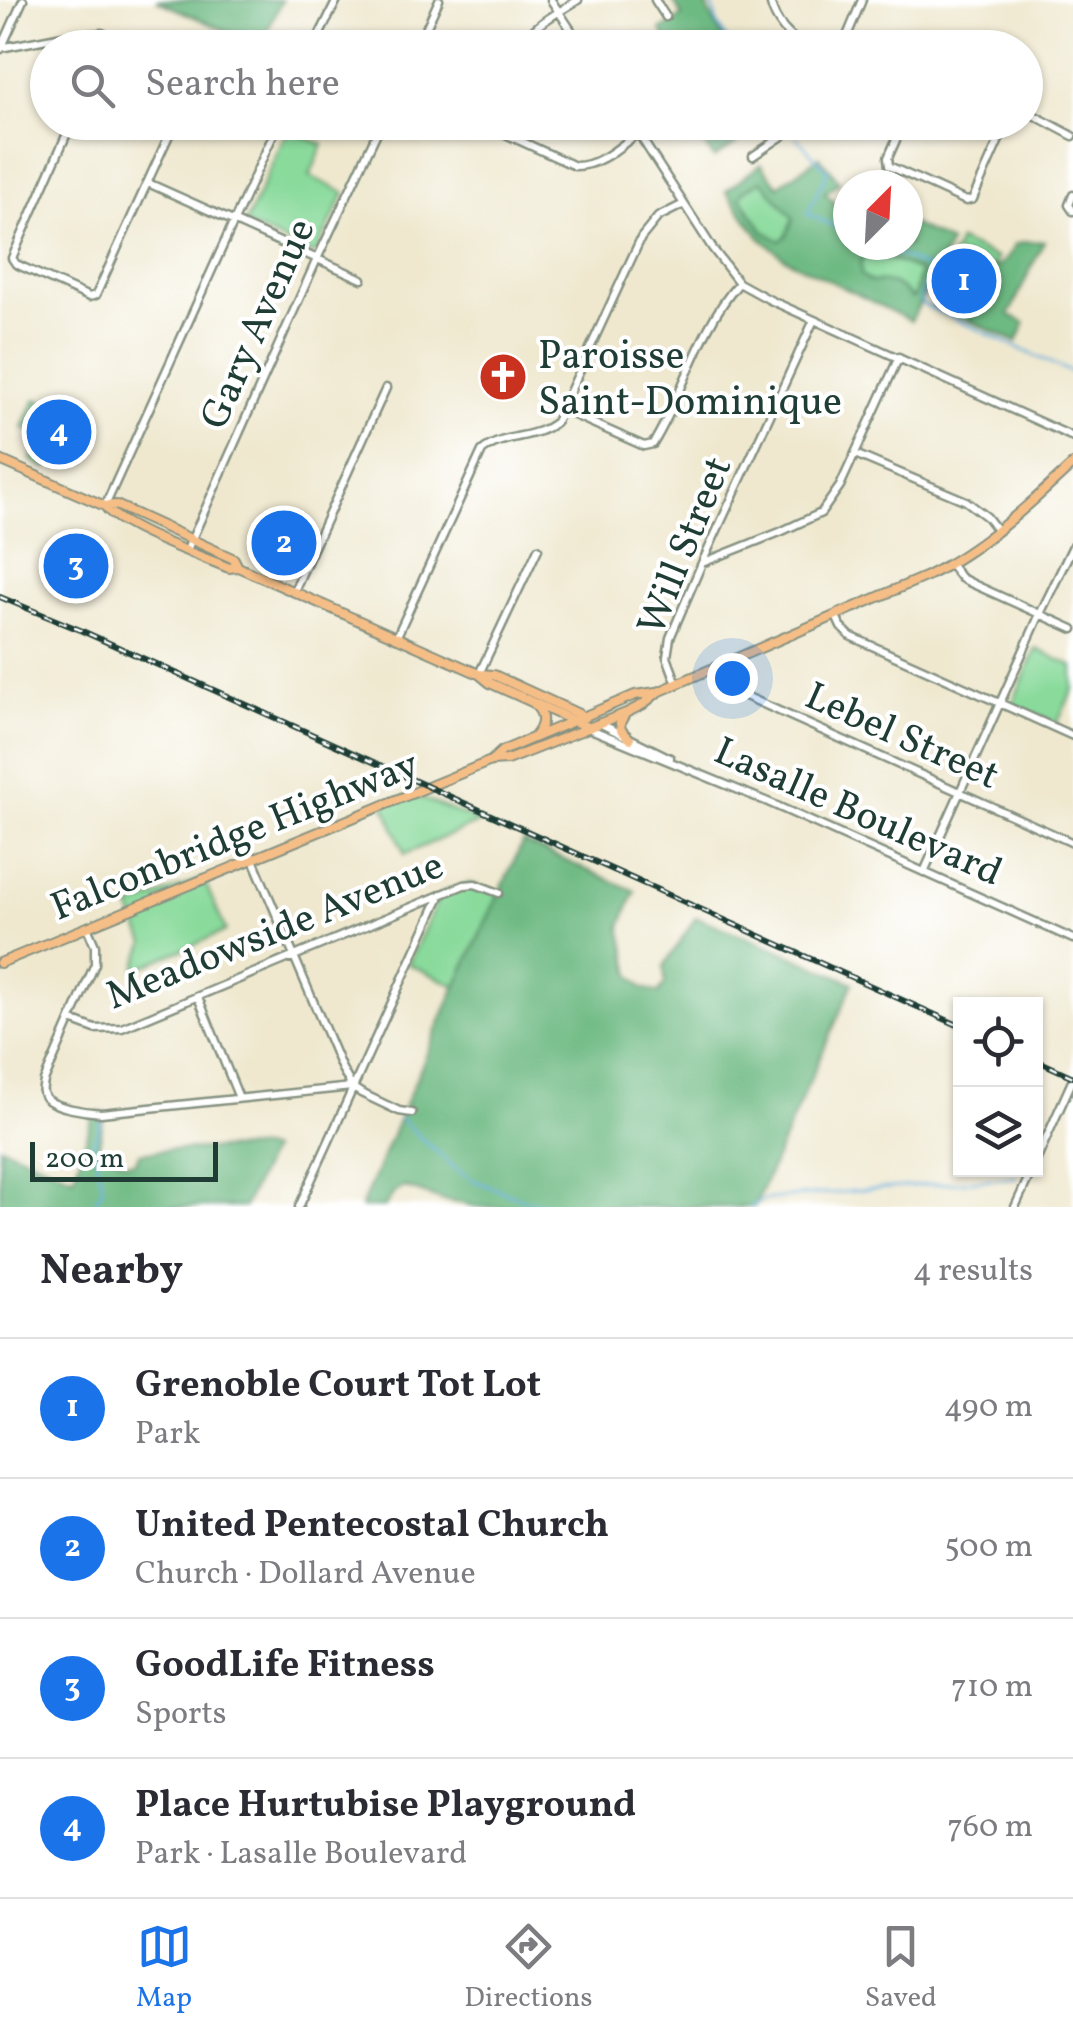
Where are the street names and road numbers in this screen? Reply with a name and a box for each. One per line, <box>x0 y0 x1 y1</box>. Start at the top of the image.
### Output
street label: Gary Avenue <box>188 210 331 439</box>
street label: Will Street <box>626 449 748 644</box>
street label: Lebel Street <box>795 670 1007 805</box>
street label: Lasalle Boulevard <box>704 725 1010 902</box>
street label: Falconbridge Highway <box>43 738 428 937</box>
street label: Meadowside Avenue <box>98 839 453 1026</box>

